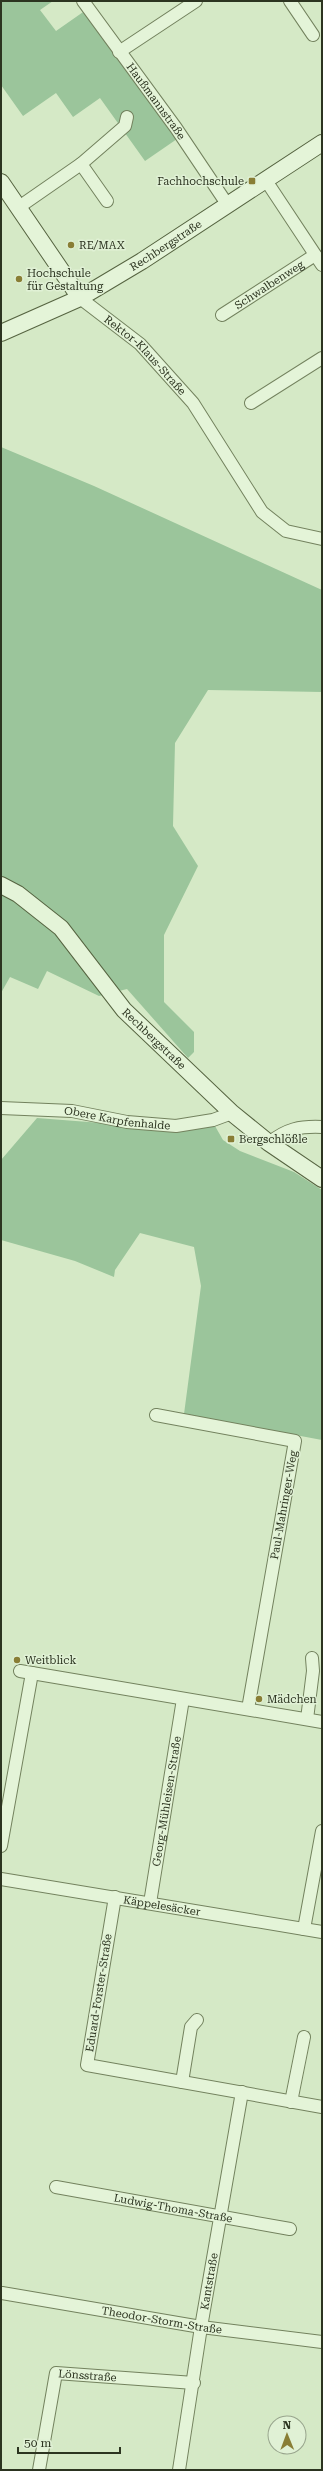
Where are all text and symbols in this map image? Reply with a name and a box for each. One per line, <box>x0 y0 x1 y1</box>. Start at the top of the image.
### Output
street label: Haußmannstraße <box>124 60 188 142</box>
place label: Fachhochschule <box>157 175 244 188</box>
marker: Fachhochschule <box>247 176 257 186</box>
street label: Rechbergstraße <box>127 217 204 273</box>
place label: RE/MAX <box>79 239 125 252</box>
marker: RE/MAX <box>66 240 76 250</box>
street label: Schwalbenweg <box>232 257 307 312</box>
place label: Hochschule für Gestaltung <box>27 267 104 293</box>
marker: Hochschule für Gestaltung <box>14 274 24 284</box>
street label: Rektor-Klaus-Straße <box>102 313 189 397</box>
street label: Rechbergstraße <box>120 1005 189 1072</box>
street label: Obere Karpfenhalde <box>64 1104 171 1132</box>
place label: Bergschlößle <box>239 1133 308 1146</box>
marker: Bergschlößle <box>226 1134 236 1144</box>
street label: Paul-Mahringer-Weg <box>268 1449 300 1561</box>
place label: Weitblick <box>25 1654 77 1667</box>
marker: Weitblick <box>12 1655 22 1665</box>
place label: Mädchen <box>267 1693 317 1706</box>
marker: Mädchen <box>254 1694 264 1704</box>
street label: Georg-Mühleisen-Straße <box>150 1735 183 1867</box>
street label: Käppelesäcker <box>122 1893 202 1918</box>
street label: Eduard-Forster-Straße <box>83 1933 115 2053</box>
street label: Ludwig-Thoma-Straße <box>113 2191 234 2225</box>
street label: Kantstraße <box>198 2252 220 2311</box>
street label: Theodor-Storm-Straße <box>101 2304 223 2336</box>
street label: Lönsstraße <box>58 2367 117 2384</box>
north arrow <box>267 2415 307 2455</box>
text: N <box>282 2419 292 2432</box>
scale bar <box>18 2429 120 2455</box>
text: 50 m <box>24 2436 51 2450</box>

